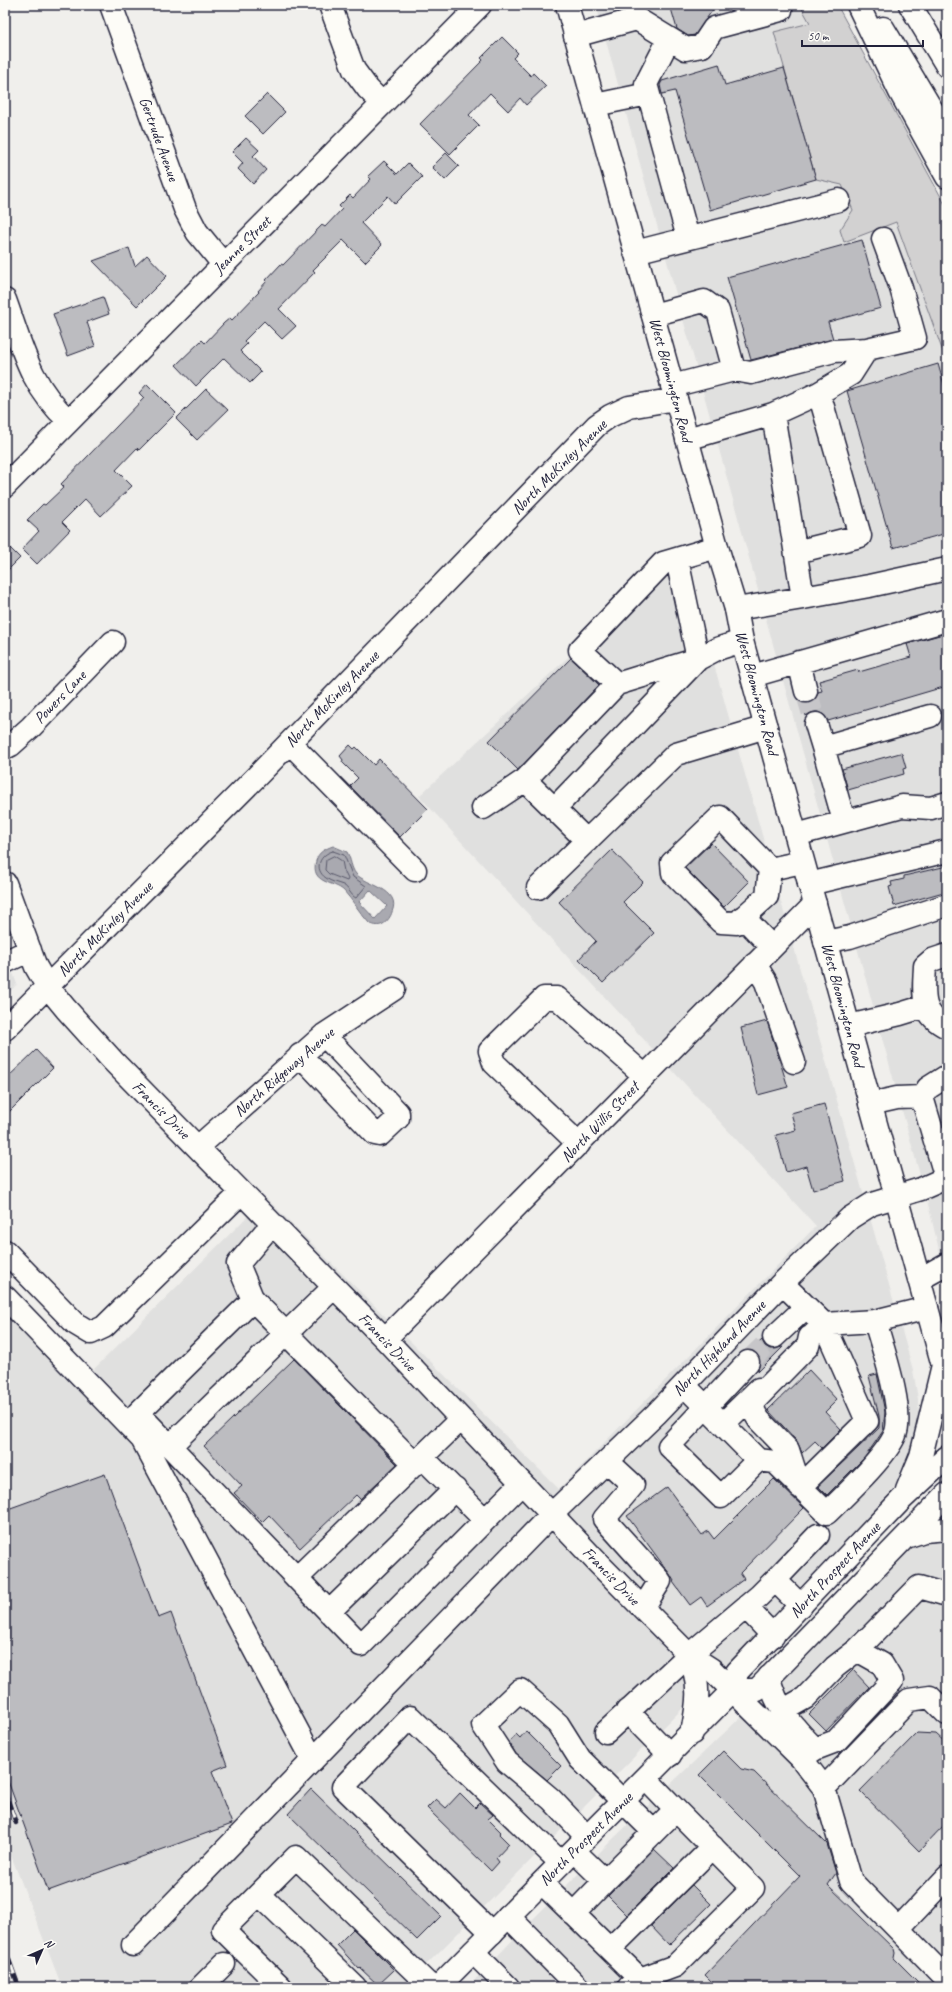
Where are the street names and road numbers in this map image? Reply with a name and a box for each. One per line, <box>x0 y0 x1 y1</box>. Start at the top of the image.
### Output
street label: Gertrude Avenue <box>135 94 184 185</box>
street label: Jeanne Street <box>208 210 277 279</box>
street label: West Bloomington Road <box>645 316 698 447</box>
street label: North McKinley Avenue <box>507 414 612 519</box>
street label: West Bloomington Road <box>731 629 784 760</box>
street label: North McKinley Avenue <box>281 645 384 752</box>
street label: Powers Lane <box>30 665 92 728</box>
street label: North McKinley Avenue <box>53 876 158 981</box>
street label: West Bloomington Road <box>817 941 870 1072</box>
street label: North Ridgeway Avenue <box>230 1022 340 1121</box>
street label: North Willis Street <box>557 1076 645 1167</box>
street label: Francis Drive <box>128 1077 195 1144</box>
street label: North Highland Avenue <box>668 1294 771 1400</box>
street label: Francis Drive <box>354 1309 421 1377</box>
street label: North Prospect Avenue <box>785 1516 886 1622</box>
street label: Francis Drive <box>578 1543 645 1611</box>
street label: North Prospect Avenue <box>535 1787 638 1890</box>

